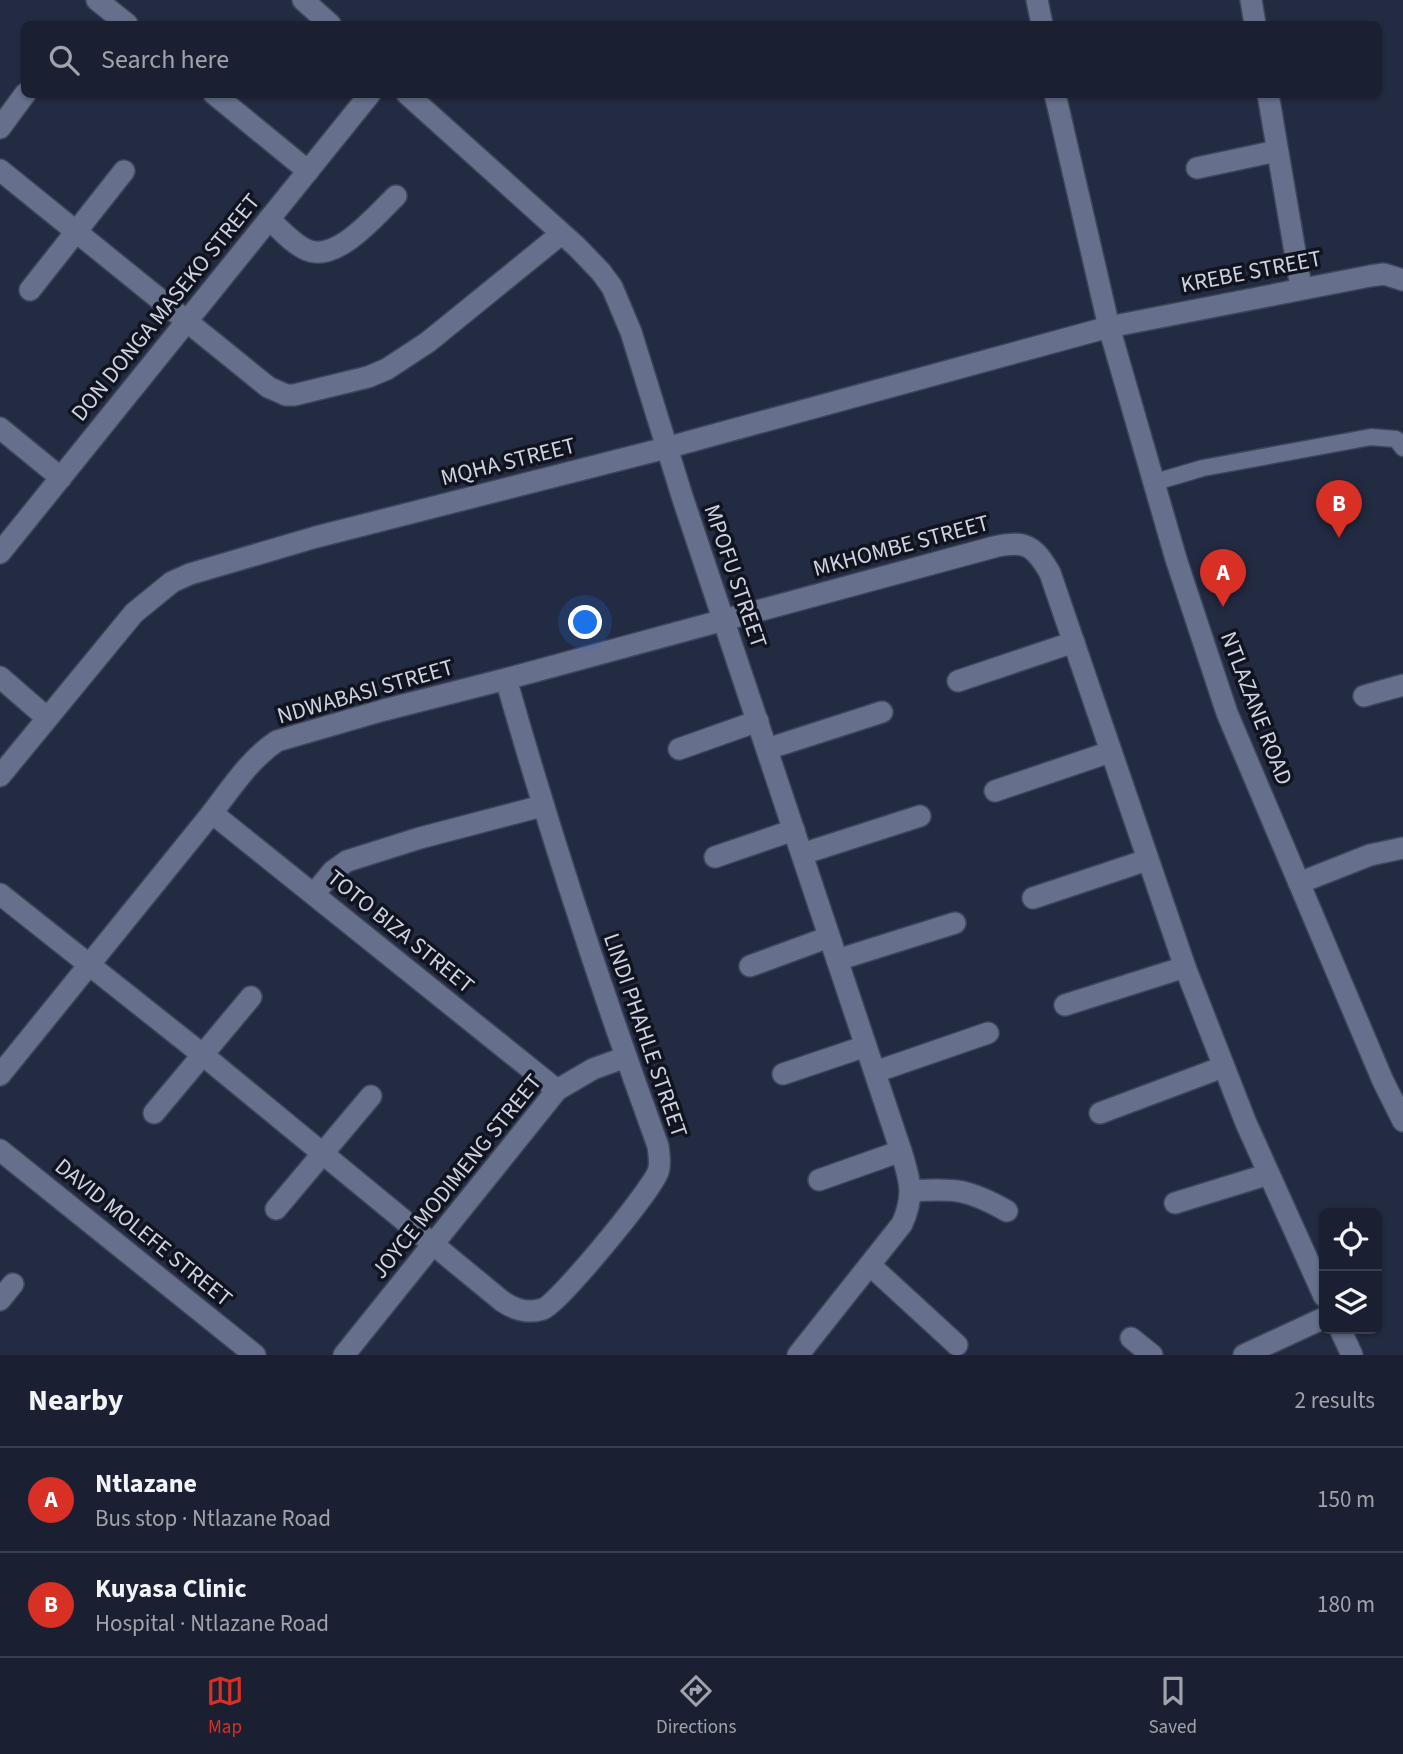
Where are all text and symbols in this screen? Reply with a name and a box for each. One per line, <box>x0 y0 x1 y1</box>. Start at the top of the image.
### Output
search box <box>21 21 1382 98</box>
icon: search <box>45 41 83 79</box>
text: Search here <box>101 41 229 78</box>
street label: DON DONGA MASEKO STREET <box>63 186 268 428</box>
street label: KREBE STREET <box>1178 242 1324 301</box>
street label: MQHA STREET <box>437 429 579 494</box>
pin: B <box>1316 480 1362 538</box>
street label: MPOFU STREET <box>696 500 775 652</box>
street label: MKHOMBE STREET <box>809 506 993 585</box>
pin: A <box>1200 549 1246 607</box>
your location <box>568 605 602 639</box>
street label: NTLAZANE ROAD <box>1212 627 1301 790</box>
street label: NDWABASI STREET <box>273 651 457 732</box>
street label: TOTO BIZA STREET <box>320 862 481 1001</box>
street label: LINDI PHAHLE STREET <box>595 929 696 1142</box>
street label: JOYCE MODIMENG STREET <box>363 1067 549 1286</box>
street label: DAVID MOLEFE STREET <box>48 1150 240 1314</box>
map controls <box>1319 1208 1382 1334</box>
button: locate <box>1319 1208 1382 1271</box>
button: layers <box>1319 1271 1382 1334</box>
text: Nearby <box>28 1379 123 1422</box>
text: 2 results <box>1295 1384 1375 1417</box>
text: Ntlazane <box>95 1465 197 1502</box>
text: A <box>44 1483 58 1516</box>
text: 150 m <box>1317 1483 1375 1516</box>
text: Bus stop · Ntlazane Road <box>95 1502 331 1535</box>
text: Kuyasa Clinic <box>95 1570 247 1607</box>
text: B <box>44 1588 58 1621</box>
text: 180 m <box>1317 1588 1375 1621</box>
text: Hospital · Ntlazane Road <box>95 1607 329 1640</box>
tab: Map <box>206 1672 244 1741</box>
tab: Directions <box>656 1672 736 1741</box>
tab: Saved <box>1148 1672 1197 1741</box>

